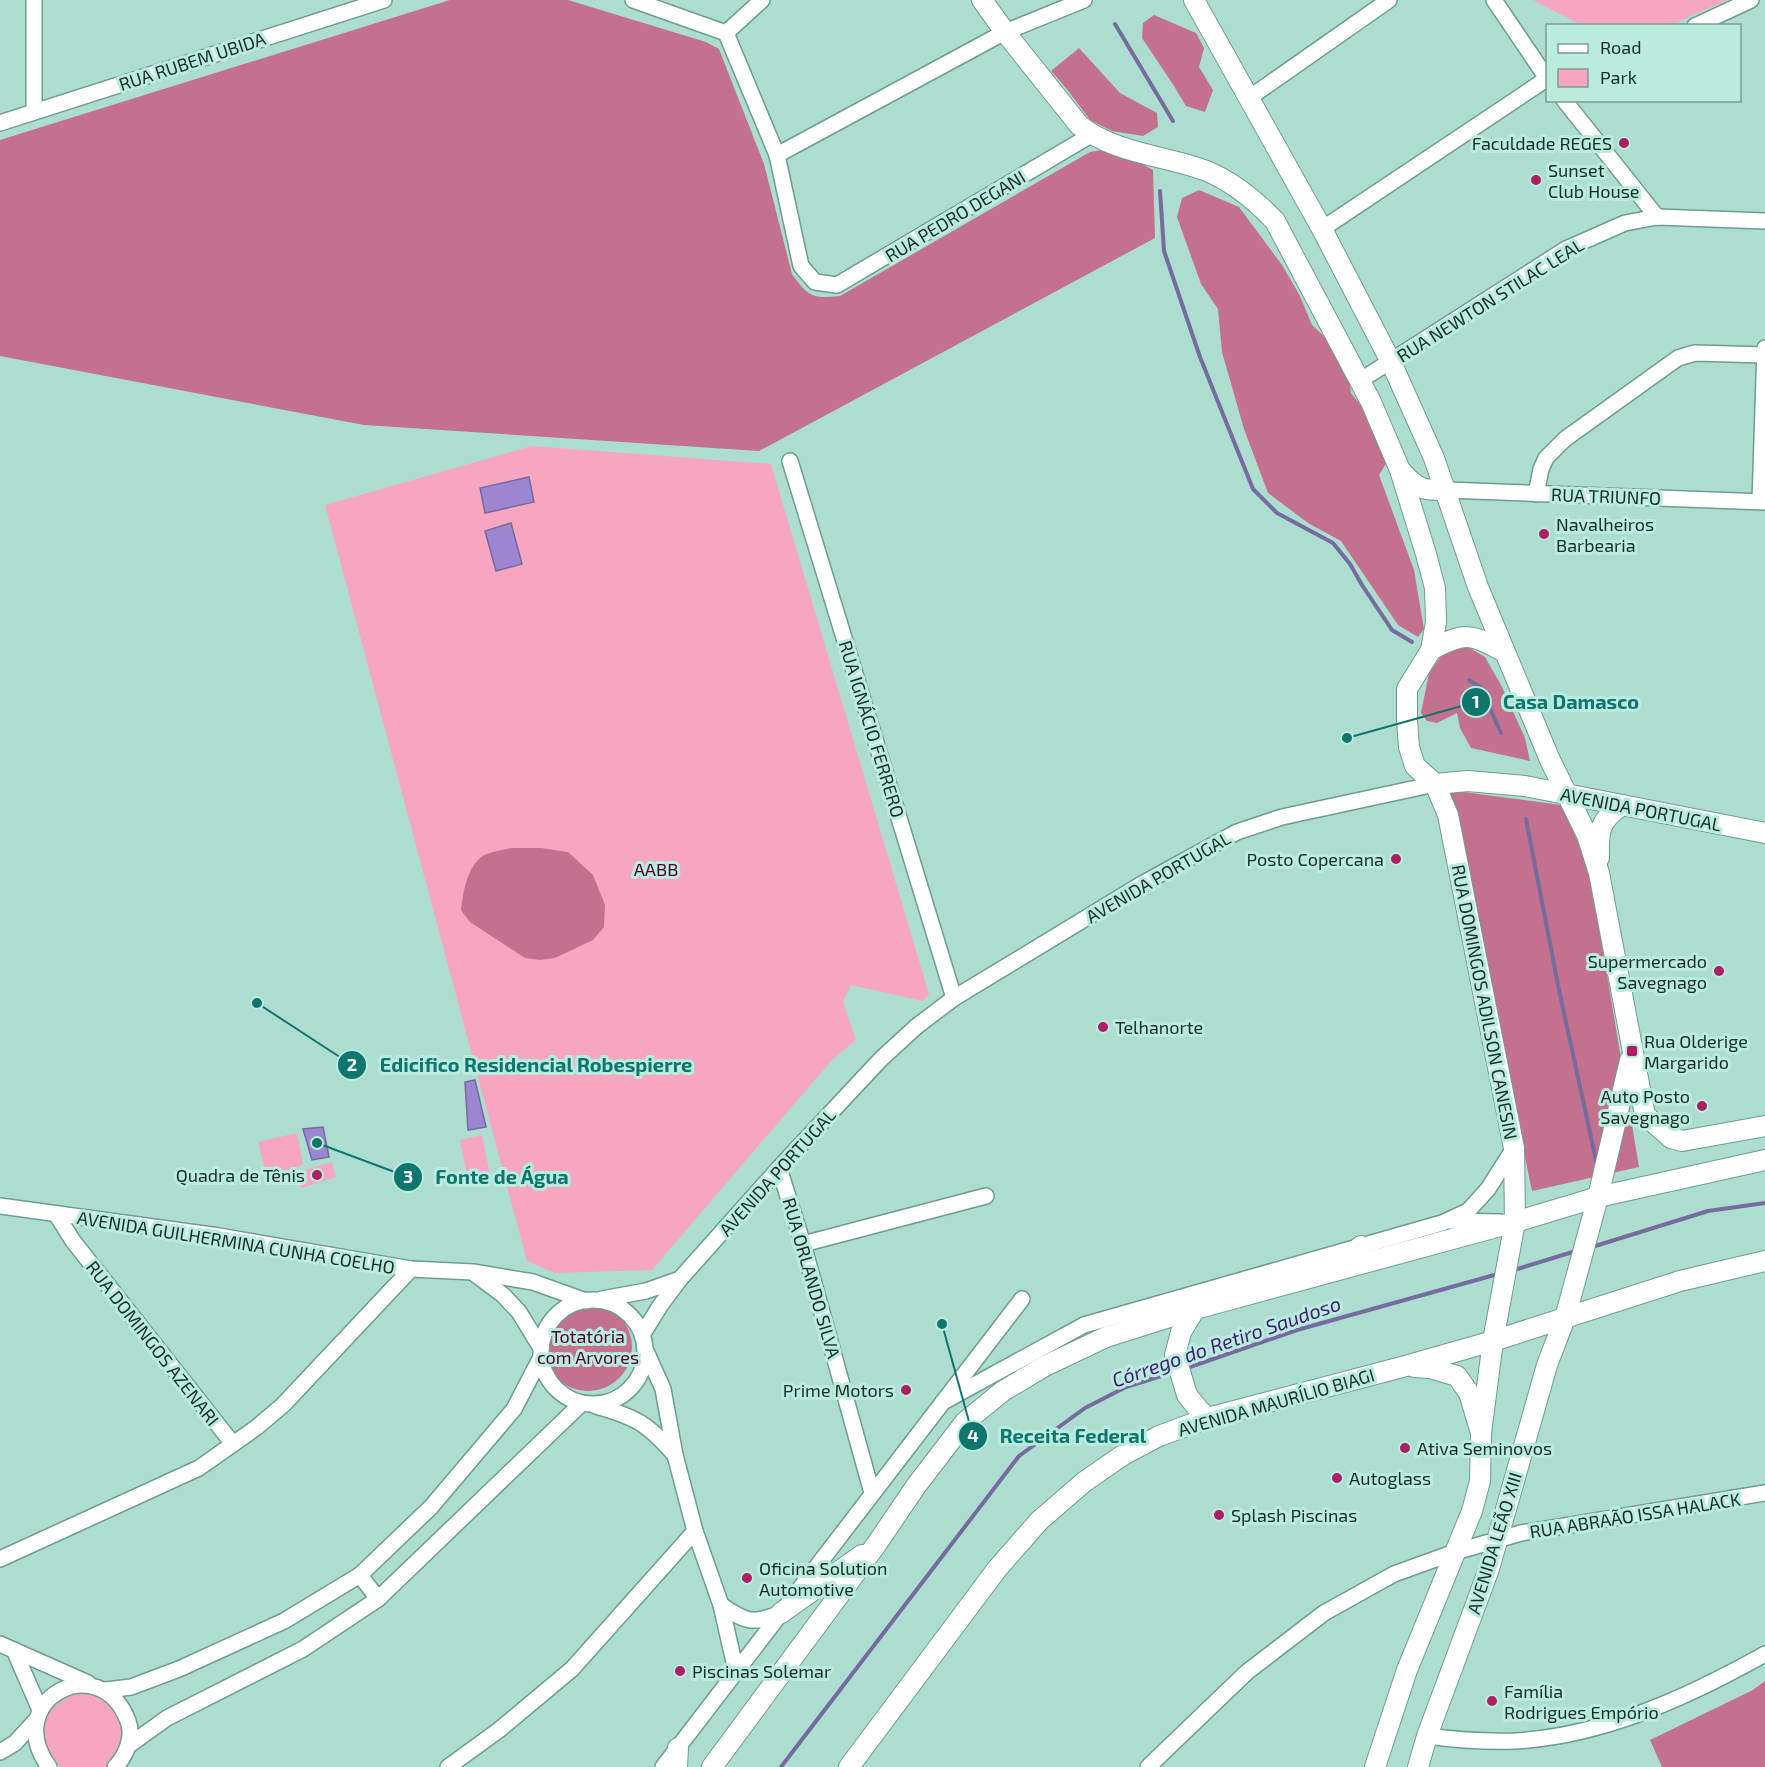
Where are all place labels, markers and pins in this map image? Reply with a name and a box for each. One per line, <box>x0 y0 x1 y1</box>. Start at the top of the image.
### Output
place label: Faculdade REGES <box>1472 132 1612 154</box>
marker: Faculdade REGES <box>1617 136 1631 150</box>
place label: Sunset Club House <box>1548 159 1639 202</box>
marker: Sunset Club House <box>1529 173 1543 187</box>
place label: Navalheiros Barbearia <box>1556 513 1654 556</box>
marker: Navalheiros Barbearia <box>1537 527 1551 541</box>
callout: Casa Damasco <box>1461 683 1651 721</box>
place label: Posto Copercana <box>1246 848 1384 870</box>
marker: Posto Copercana <box>1389 852 1403 866</box>
place label: Supermercado Savegnago <box>1588 950 1707 993</box>
marker: Supermercado Savegnago <box>1712 964 1726 978</box>
place label: Telhanorte <box>1115 1016 1203 1038</box>
marker: Telhanorte <box>1096 1020 1110 1034</box>
place label: Rua Olderige Margarido <box>1644 1030 1748 1073</box>
marker: Rua Olderige Margarido <box>1625 1044 1639 1058</box>
callout: Edicifico Residencial Robespierre <box>337 1046 704 1084</box>
place label: Auto Posto Savegnago <box>1600 1085 1690 1128</box>
marker: Auto Posto Savegnago <box>1695 1099 1709 1113</box>
callout: Fonte de Água <box>393 1158 581 1196</box>
place label: Quadra de Tênis <box>176 1164 305 1186</box>
marker: Quadra de Tênis <box>310 1168 324 1182</box>
place label: Prime Motors <box>783 1379 894 1401</box>
marker: Prime Motors <box>899 1383 913 1397</box>
callout: Receita Federal <box>958 1417 1159 1455</box>
place label: Ativa Seminovos <box>1417 1437 1552 1459</box>
marker: Ativa Seminovos <box>1398 1441 1412 1455</box>
place label: Autoglass <box>1349 1467 1431 1489</box>
marker: Autoglass <box>1330 1471 1344 1485</box>
place label: Splash Piscinas <box>1231 1504 1357 1526</box>
marker: Splash Piscinas <box>1212 1508 1226 1522</box>
place label: Oficina Solution Automotive <box>759 1557 887 1600</box>
marker: Oficina Solution Automotive <box>740 1571 754 1585</box>
place label: Piscinas Solemar <box>692 1660 831 1682</box>
marker: Piscinas Solemar <box>673 1664 687 1678</box>
place label: Família Rodrigues Empório <box>1504 1680 1659 1723</box>
marker: Família Rodrigues Empório <box>1485 1694 1499 1708</box>

